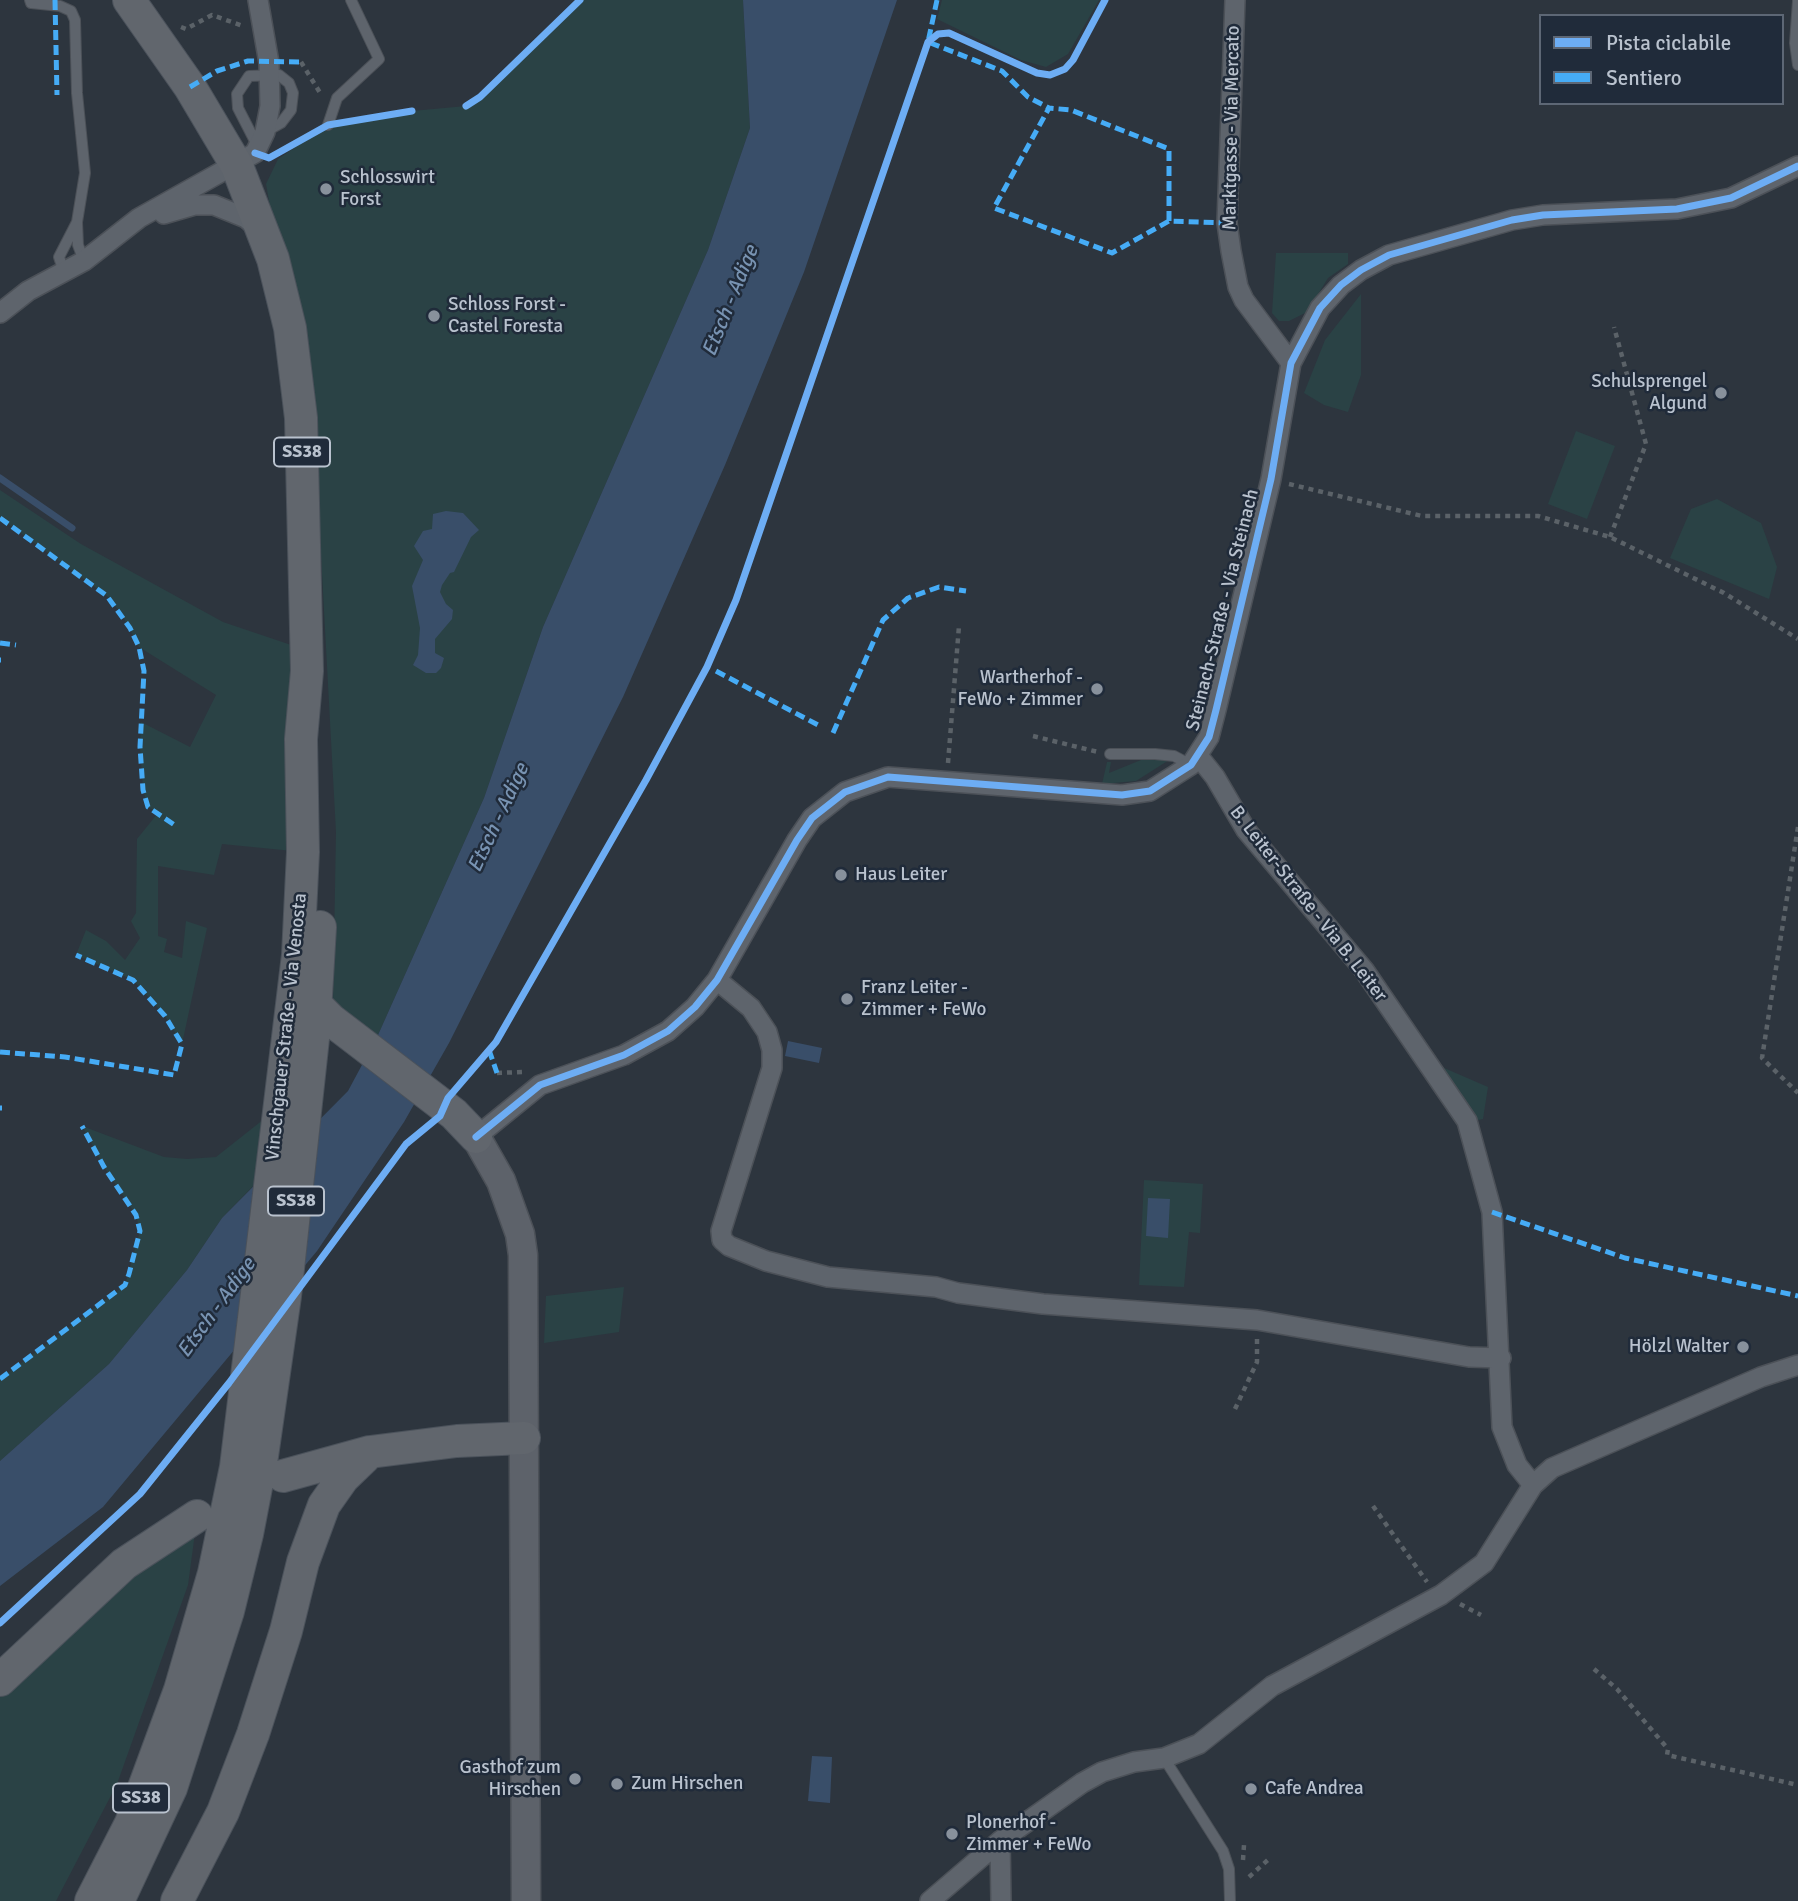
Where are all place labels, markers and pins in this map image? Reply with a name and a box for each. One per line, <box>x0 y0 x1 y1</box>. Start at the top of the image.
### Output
place label: Schlosswirt Forst <box>340 167 435 211</box>
marker: Schlosswirt Forst <box>318 181 334 197</box>
place label: Schloss Forst - Castel Foresta <box>448 294 566 338</box>
marker: Schloss Forst - Castel Foresta <box>426 308 442 324</box>
place label: Schulsprengel Algund <box>1591 371 1707 415</box>
marker: Schulsprengel Algund <box>1713 385 1729 401</box>
place label: Wartherhof - FeWo + Zimmer <box>958 667 1083 711</box>
marker: Wartherhof - FeWo + Zimmer <box>1089 681 1105 697</box>
place label: Haus Leiter <box>855 864 947 886</box>
marker: Haus Leiter <box>833 867 849 883</box>
place label: Franz Leiter - Zimmer + FeWo <box>861 977 986 1021</box>
marker: Franz Leiter - Zimmer + FeWo <box>839 991 855 1007</box>
place label: Hölzl Walter <box>1629 1336 1729 1358</box>
marker: Hölzl Walter <box>1735 1339 1751 1355</box>
place label: Gasthof zum Hirschen <box>460 1757 561 1801</box>
marker: Gasthof zum Hirschen <box>567 1771 583 1787</box>
place label: Zum Hirschen <box>631 1773 743 1795</box>
marker: Zum Hirschen <box>609 1776 625 1792</box>
place label: Cafe Andrea <box>1265 1778 1364 1800</box>
marker: Cafe Andrea <box>1243 1781 1259 1797</box>
place label: Plonerhof - Zimmer + FeWo <box>966 1812 1091 1856</box>
marker: Plonerhof - Zimmer + FeWo <box>944 1826 960 1842</box>

